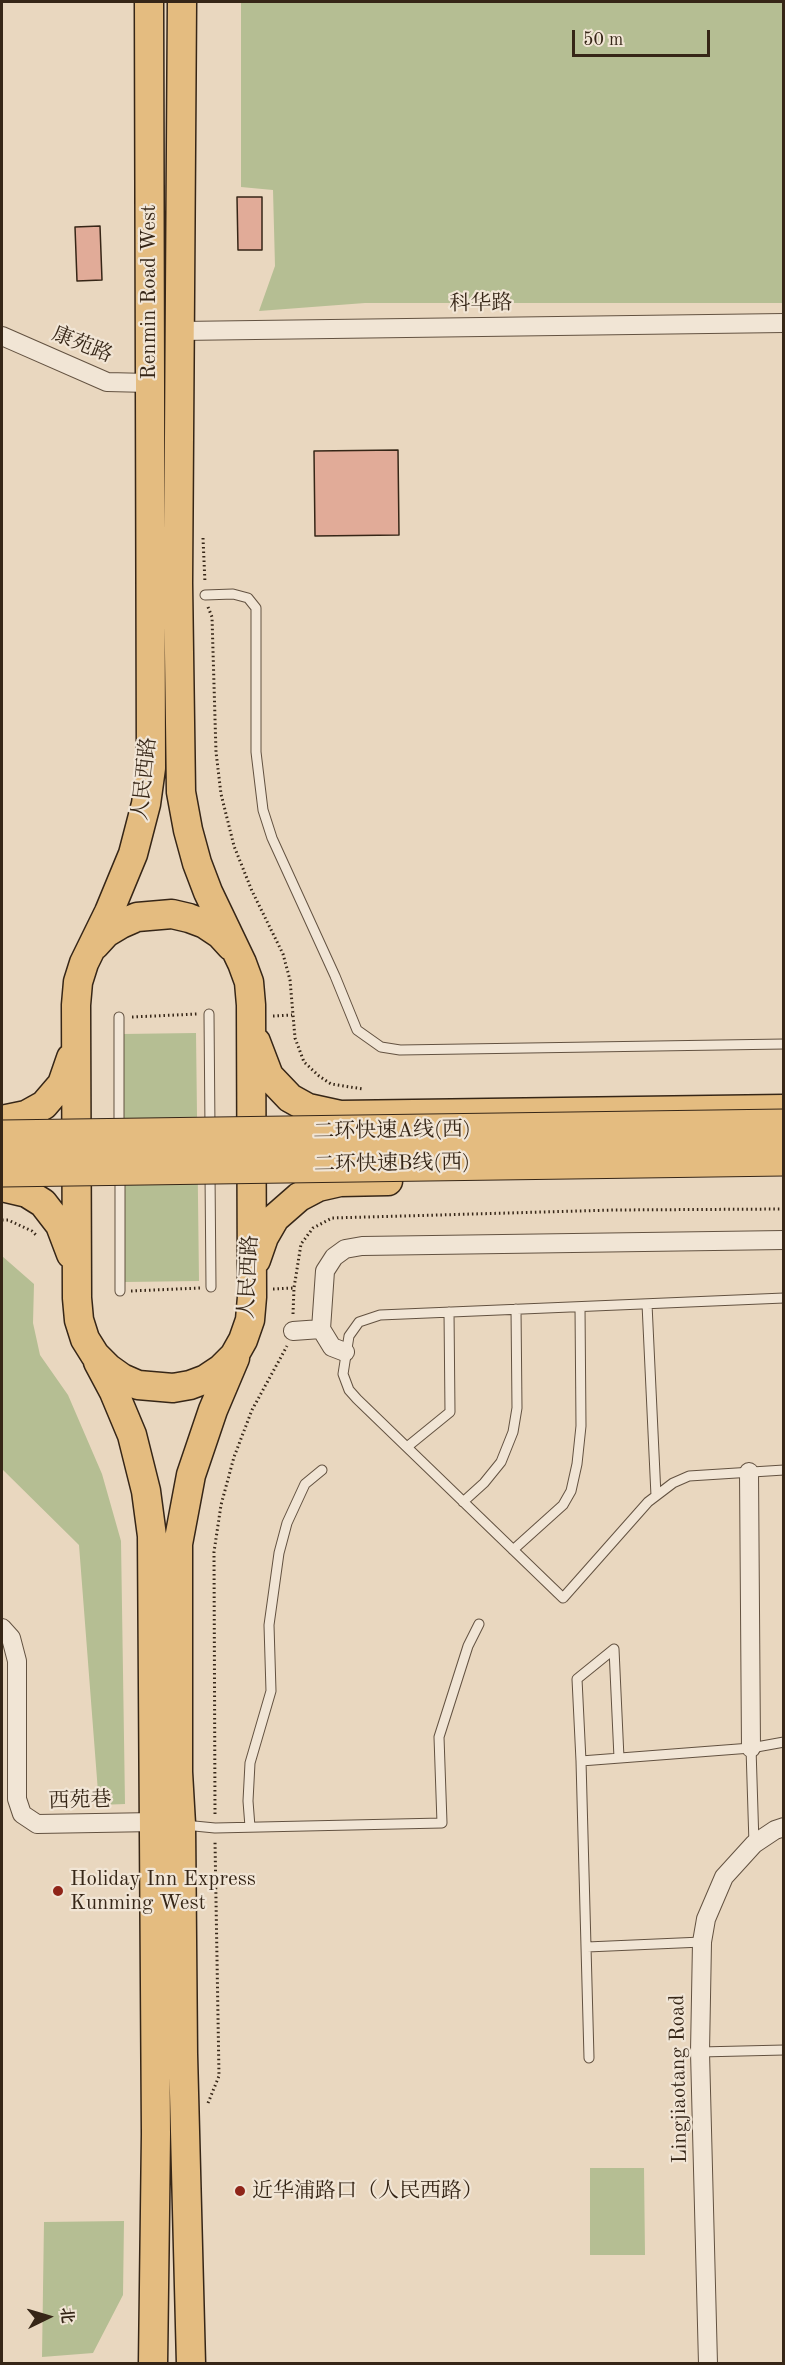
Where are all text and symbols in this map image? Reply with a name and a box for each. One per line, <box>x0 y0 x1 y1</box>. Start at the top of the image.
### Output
scale bar <box>575 18 713 56</box>
text: 50 m <box>583 31 623 49</box>
street label: Renmin Road West <box>136 205 162 379</box>
street label: 科华路 <box>449 291 513 317</box>
street label: 康苑路 <box>48 322 116 368</box>
street label: 人民西路 <box>128 736 162 822</box>
street label: 二环快速A线(西) <box>313 1117 471 1145</box>
street label: 二环快速B线(西) <box>314 1150 470 1178</box>
street label: 人民西路 <box>234 1234 264 1320</box>
street label: 西苑巷 <box>48 1787 112 1815</box>
place label: Holiday Inn Express Kunming West <box>70 1866 256 1916</box>
marker: Holiday Inn Express Kunming West <box>51 1884 65 1898</box>
street label: Lingjiaotang Road <box>665 1994 693 2164</box>
place label: 近华浦路口（人民西路） <box>252 2178 483 2204</box>
marker: 近华浦路口（人民西路） <box>233 2184 247 2198</box>
north arrow <box>18 2287 78 2347</box>
text: 北 <box>57 2307 75 2324</box>

